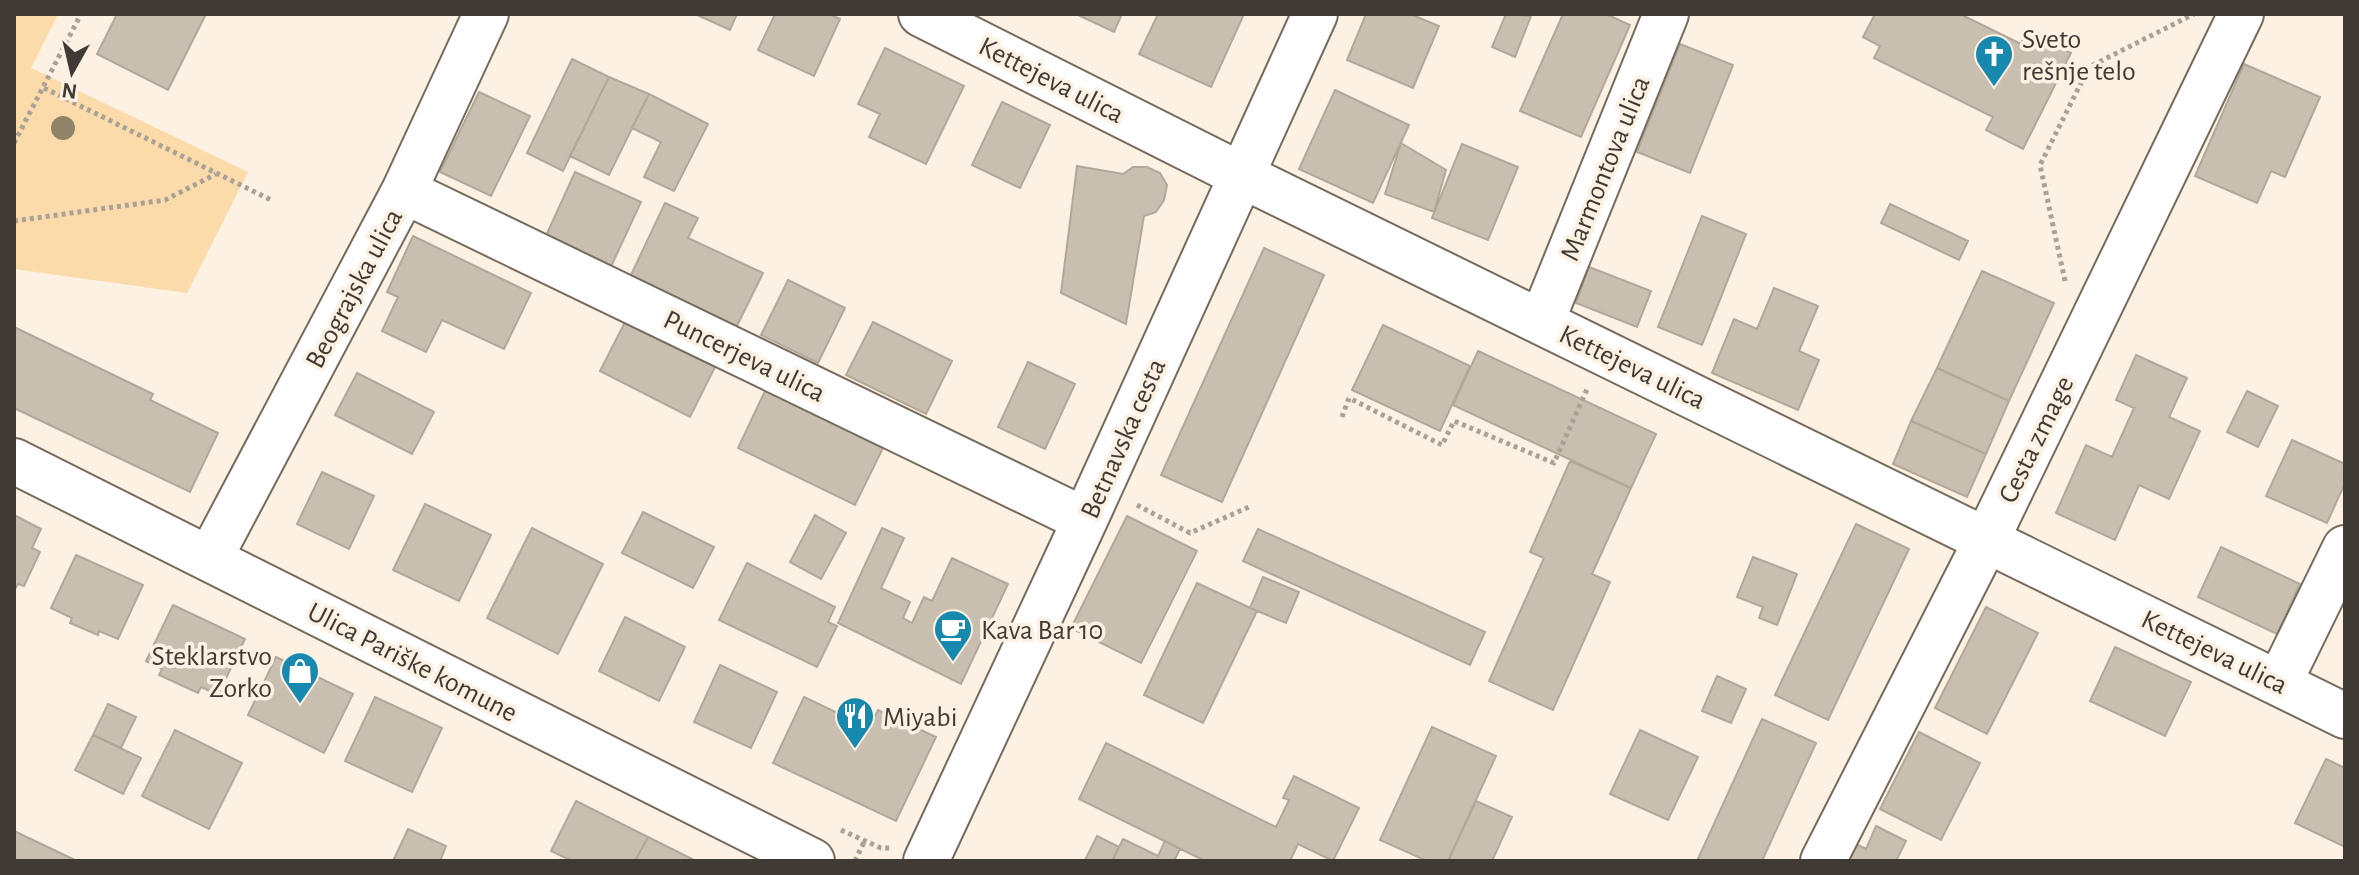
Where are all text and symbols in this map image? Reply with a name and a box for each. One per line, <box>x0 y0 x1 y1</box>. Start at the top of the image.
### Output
place label: Sveto rešnje telo <box>2022 26 2136 86</box>
north arrow <box>32 32 112 112</box>
street label: Kettejeva ulica <box>974 32 1128 129</box>
church icon: Sveto rešnje telo <box>1973 33 2015 88</box>
street label: Marmontova ulica <box>1556 73 1656 265</box>
text: N <box>60 79 78 103</box>
street label: Beograjska ulica <box>301 205 408 373</box>
street label: Puncerjeva ulica <box>659 306 829 408</box>
street label: Kettejeva ulica <box>1555 320 1710 415</box>
street label: Betnavska cesta <box>1076 355 1172 523</box>
street label: Cesta zmage <box>1994 372 2079 508</box>
street label: Ulica Pariške komune <box>303 598 522 728</box>
street label: Kettejeva ulica <box>2137 605 2292 700</box>
cafe icon: Kava Bar 10 <box>932 608 974 663</box>
place label: Kava Bar 10 <box>981 617 1103 645</box>
place label: Steklarstvo Zorko <box>151 643 272 703</box>
shop icon: Steklarstvo Zorko <box>279 650 321 705</box>
restaurant icon: Miyabi <box>834 695 876 750</box>
place label: Miyabi <box>883 704 957 732</box>

